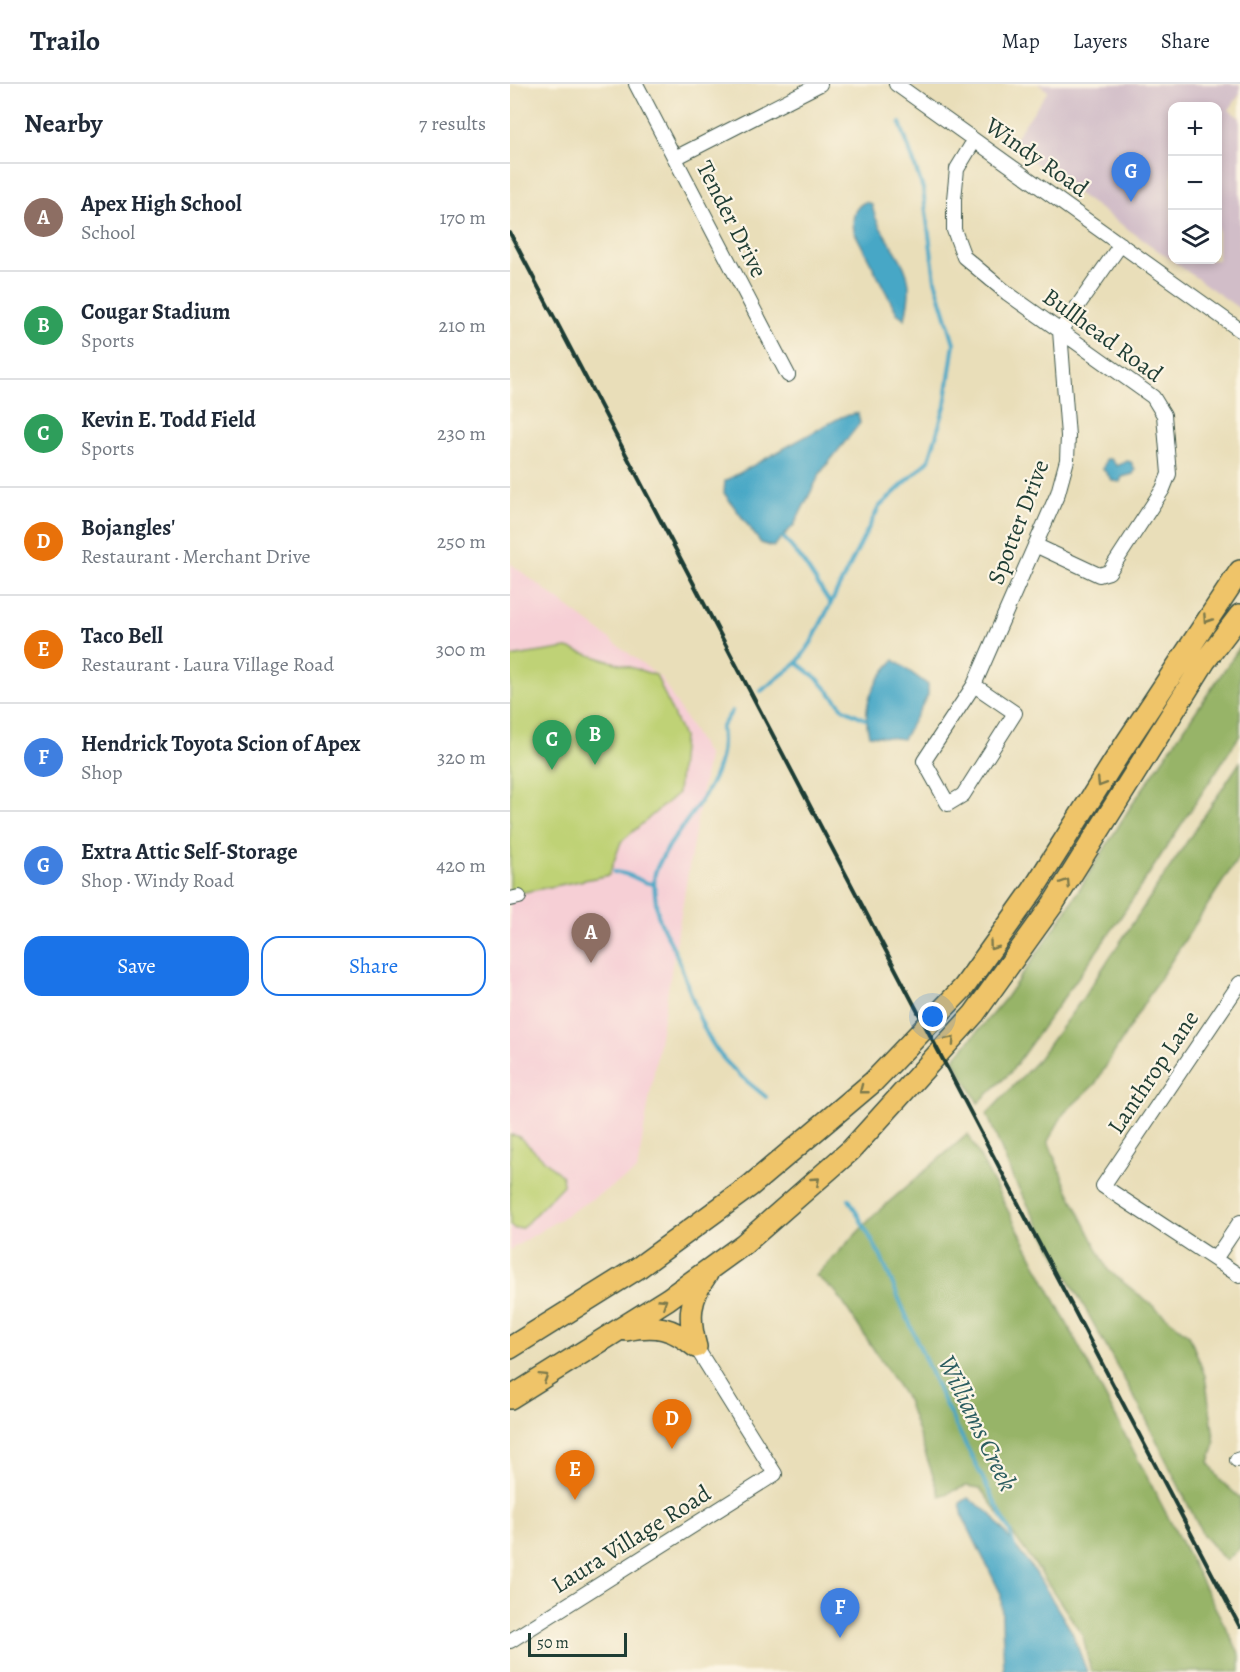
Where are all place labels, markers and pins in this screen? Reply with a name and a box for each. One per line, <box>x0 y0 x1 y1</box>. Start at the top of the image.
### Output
pin: G <box>1112 152 1150 202</box>
pin: B <box>576 716 614 765</box>
pin: C <box>532 720 572 770</box>
pin: A <box>572 914 610 963</box>
pin: D <box>652 1400 692 1449</box>
pin: E <box>556 1450 594 1500</box>
pin: F <box>820 1588 860 1638</box>

